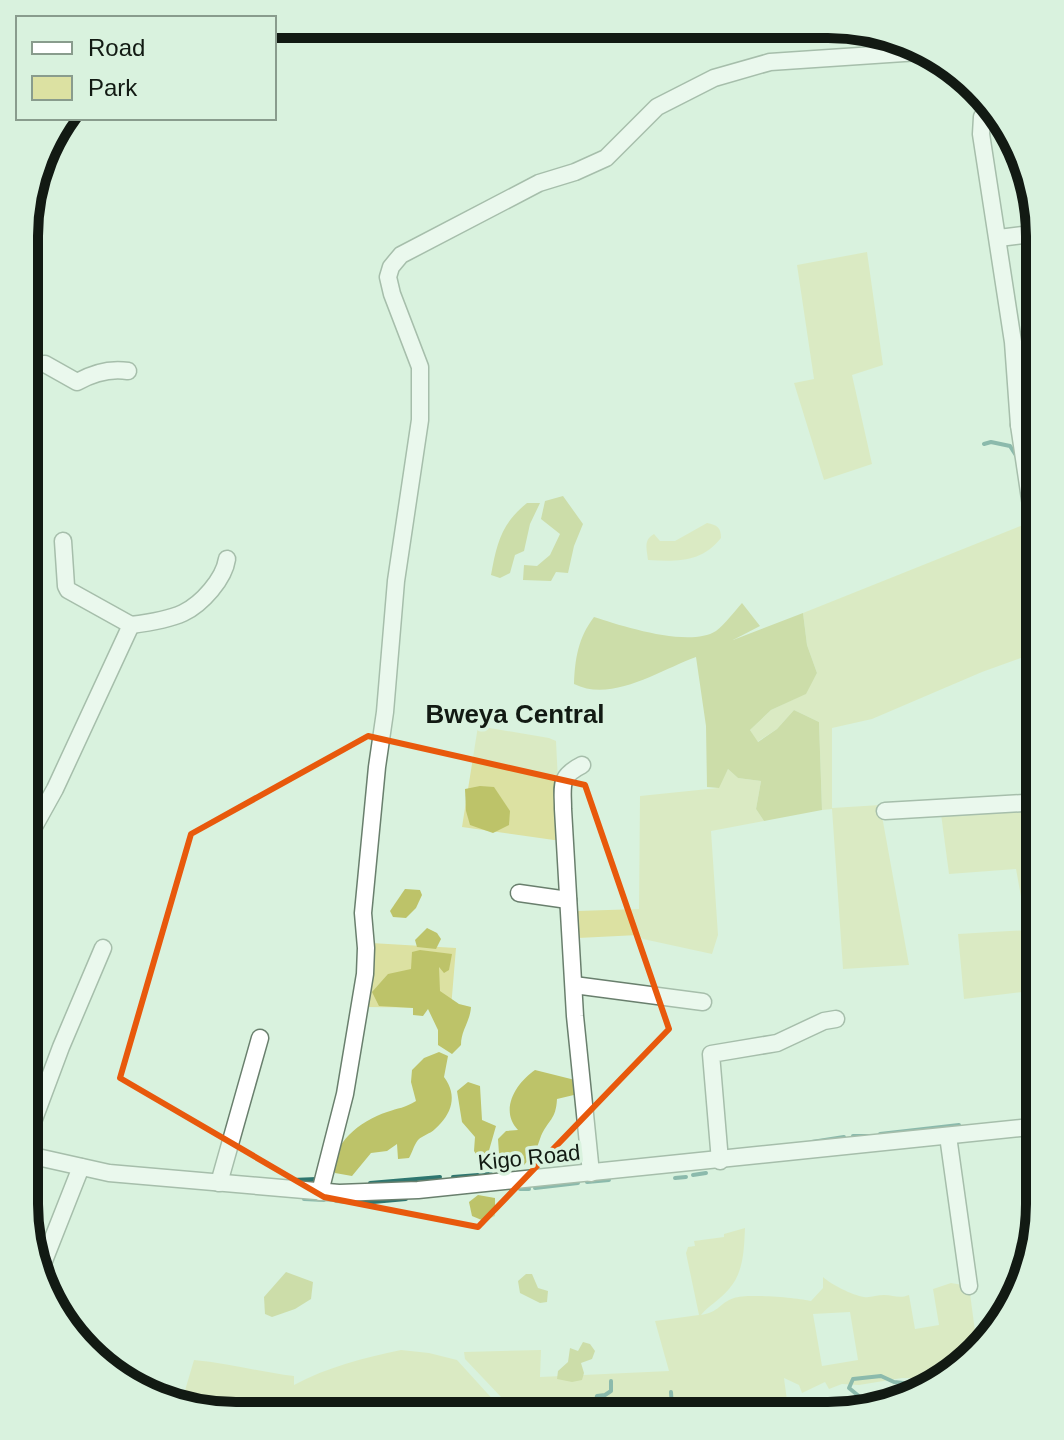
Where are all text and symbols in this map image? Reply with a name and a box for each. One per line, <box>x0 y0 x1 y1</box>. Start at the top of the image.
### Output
legend <box>16 16 276 120</box>
text: Road <box>88 34 145 61</box>
text: Park <box>88 74 138 101</box>
district label: Bweya Central <box>425 699 605 729</box>
street label: Kigo Road <box>477 1140 581 1175</box>

